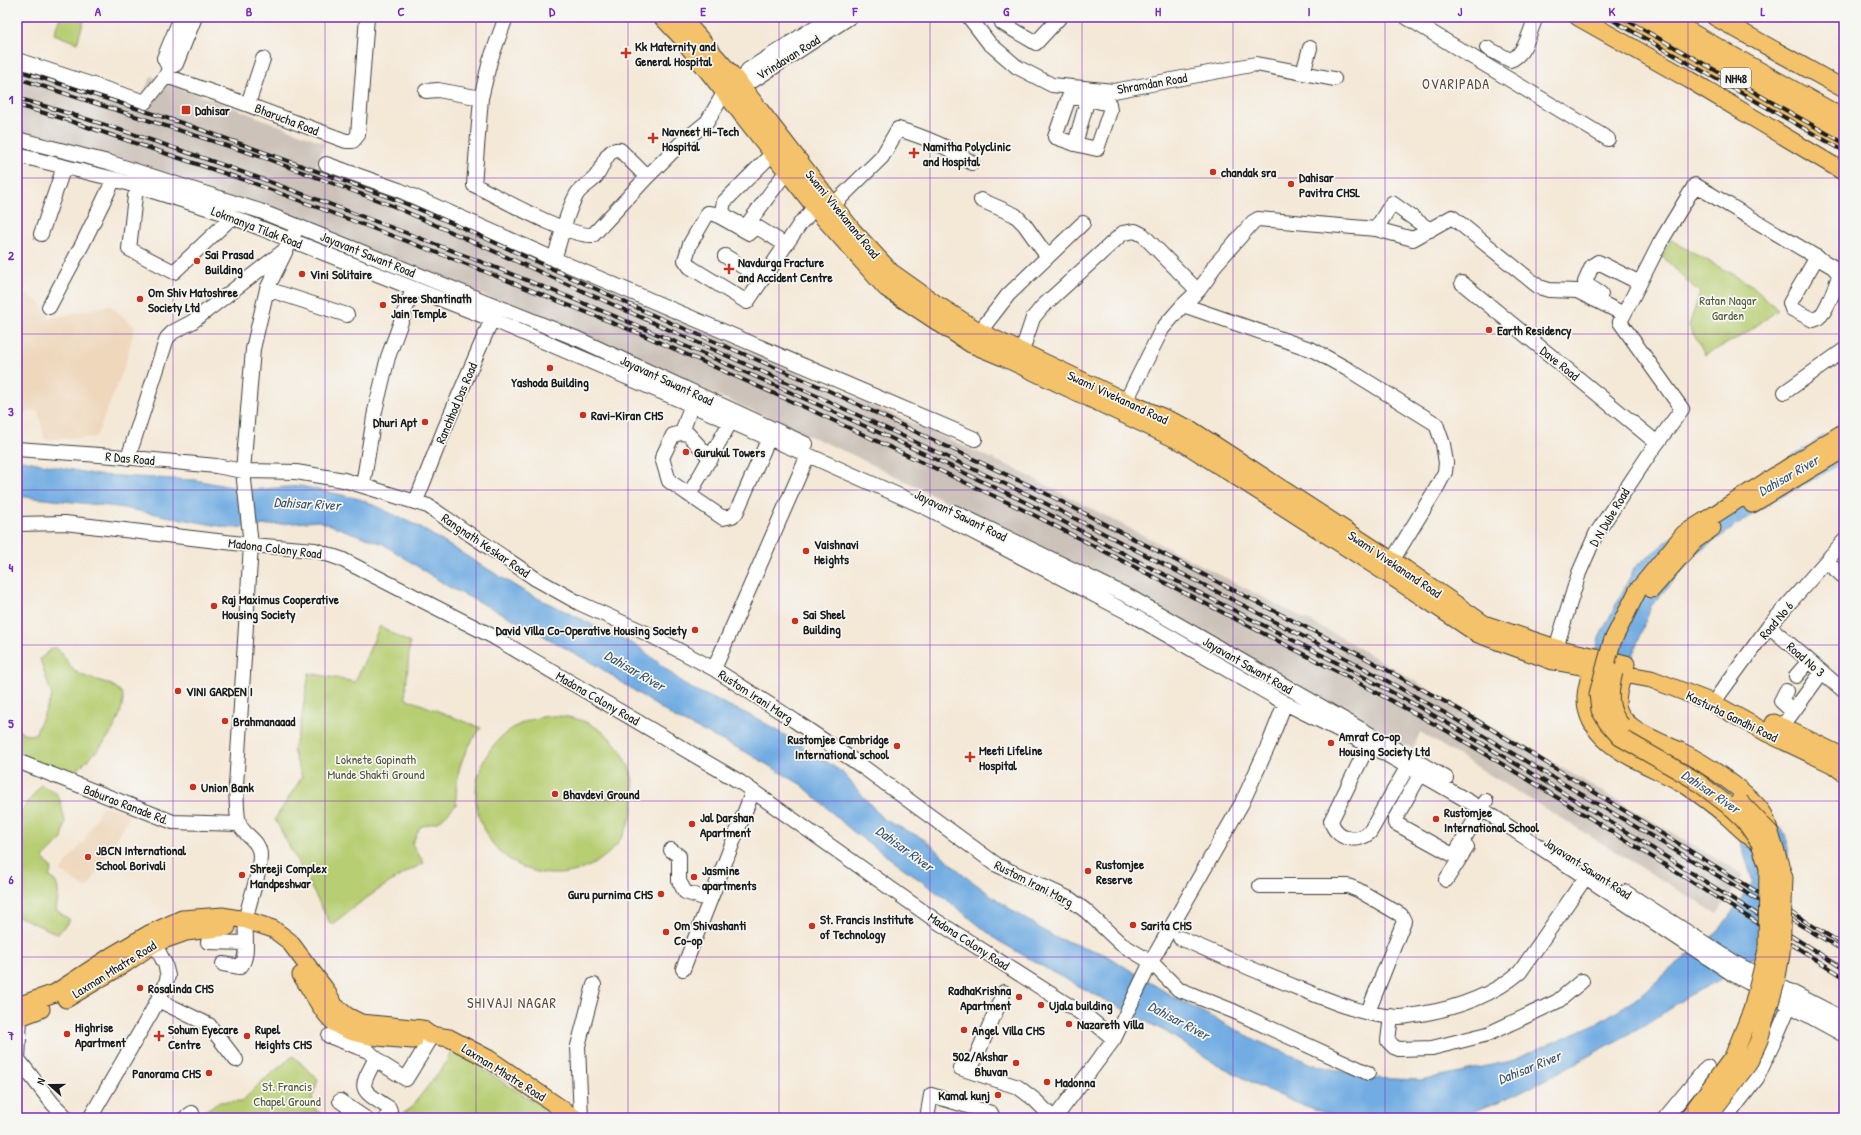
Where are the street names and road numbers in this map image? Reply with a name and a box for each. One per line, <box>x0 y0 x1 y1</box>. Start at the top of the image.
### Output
street label: Vrindavan Road <box>753 30 823 84</box>
street label: Shramdan Road <box>1116 68 1188 98</box>
road number: NH48 <box>1721 68 1751 88</box>
street label: Bharucha Road <box>252 99 322 139</box>
street label: Swami Vivekanand Road <box>802 166 884 262</box>
street label: Lokmanya Tilak Road <box>209 201 305 253</box>
street label: Jayavant Sawant Road <box>318 227 418 281</box>
street label: Dave Road <box>1536 342 1584 384</box>
street label: Jayavant Sawant Road <box>617 351 717 409</box>
street label: Ranchhod Das Road <box>431 360 481 446</box>
street label: Swami Vivekanand Road <box>1065 366 1171 428</box>
street label: R Das Road <box>105 447 155 469</box>
street label: D N Dube Road <box>1584 484 1634 550</box>
street label: Jayavant Sawant Road <box>912 485 1010 545</box>
street label: Rangnath Keskar Road <box>438 509 534 581</box>
street label: Swami Vivekanand Road <box>1345 526 1445 602</box>
street label: Madona Colony Road <box>227 533 323 563</box>
street label: Road No 6 <box>1755 597 1797 643</box>
street label: Jayavant Sawant Road <box>1200 632 1296 698</box>
street label: Road No 3 <box>1783 637 1829 681</box>
street label: Rustom Irani Marg <box>715 665 797 727</box>
street label: Madona Colony Road <box>553 667 643 729</box>
street label: Kasturba Gandhi Road <box>1683 686 1781 746</box>
street label: Baburao Ranade Rd. <box>81 780 171 829</box>
street label: Jayavant Sawant Road <box>1541 833 1635 903</box>
street label: Rustom Irani Marg <box>992 855 1077 911</box>
street label: Madona Colony Road <box>925 908 1013 974</box>
street label: Laxman Mhatre Road <box>69 936 159 1002</box>
street label: Laxman Mhatre Road <box>459 1039 549 1105</box>

